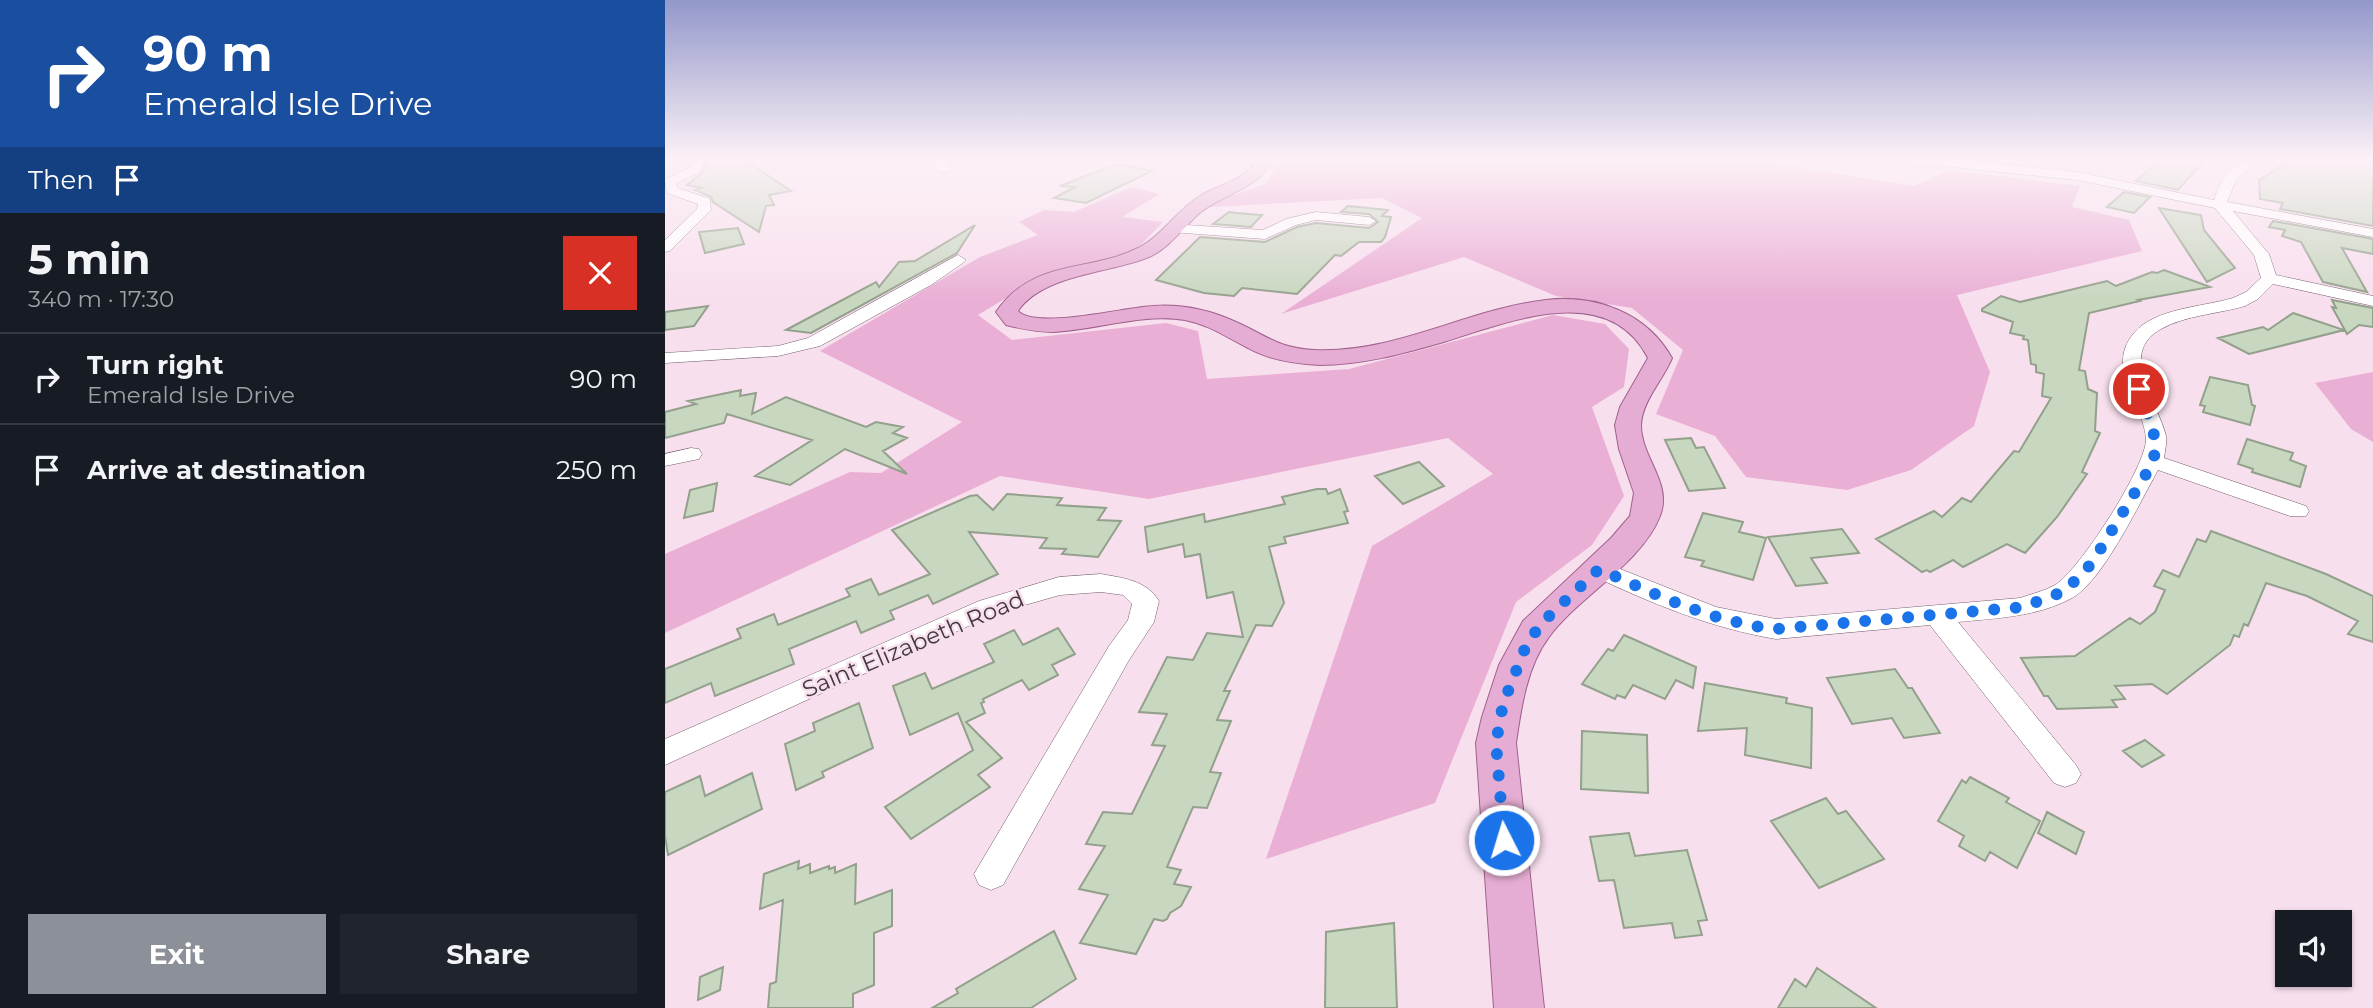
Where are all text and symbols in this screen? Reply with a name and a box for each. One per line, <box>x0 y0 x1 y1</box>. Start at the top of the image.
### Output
text: 90 m <box>143 24 273 83</box>
icon: right <box>28 28 119 119</box>
text: Emerald Isle Drive <box>143 84 432 123</box>
icon: arrive <box>108 161 146 199</box>
text: Then <box>28 164 94 196</box>
text: 5 min <box>28 233 151 285</box>
button: close <box>563 236 637 310</box>
text: 340 m · 17:30 <box>28 285 174 313</box>
text: Turn right <box>87 349 223 381</box>
pin <box>2109 359 2169 419</box>
icon: right <box>28 360 66 398</box>
text: 90 m <box>570 363 637 395</box>
icon: arrive <box>2120 370 2158 408</box>
text: Emerald Isle Drive <box>87 381 295 409</box>
icon: arrive <box>28 451 66 489</box>
text: Arrive at destination <box>87 454 366 486</box>
text: 250 m <box>556 454 637 486</box>
street label: Saint Elizabeth Road <box>798 585 1028 703</box>
position arrow <box>1467 803 1541 877</box>
map controls <box>2275 910 2352 987</box>
button: sound <box>2275 910 2352 987</box>
button: Exit <box>28 914 326 994</box>
button: Share <box>340 914 637 994</box>

